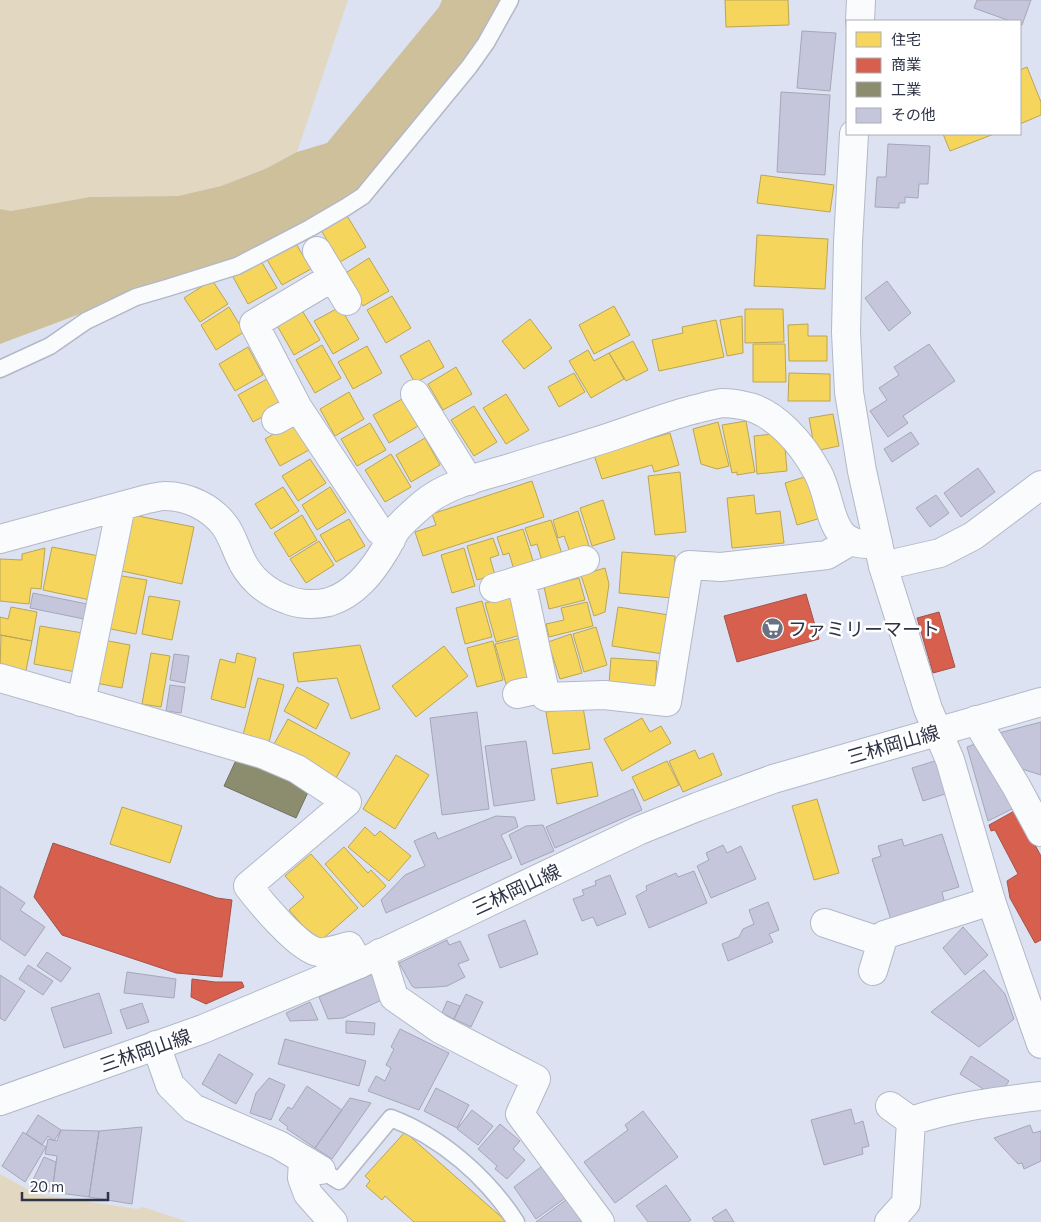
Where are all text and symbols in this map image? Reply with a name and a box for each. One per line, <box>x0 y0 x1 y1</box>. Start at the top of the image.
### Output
legend <box>846 20 1021 135</box>
text: 住宅 <box>891 30 921 48</box>
text: 商業 <box>891 55 921 73</box>
text: 工業 <box>891 80 921 98</box>
text: その他 <box>891 105 936 123</box>
supermarket icon: ファミリーマート <box>760 616 784 640</box>
place label: ファミリーマート <box>788 617 940 640</box>
street label: 三林岡山線 <box>844 720 942 768</box>
street label: 三林岡山線 <box>468 858 564 920</box>
street label: 三林岡山線 <box>96 1024 194 1076</box>
scale bar <box>22 1170 109 1202</box>
text: 20 m <box>30 1177 64 1195</box>

